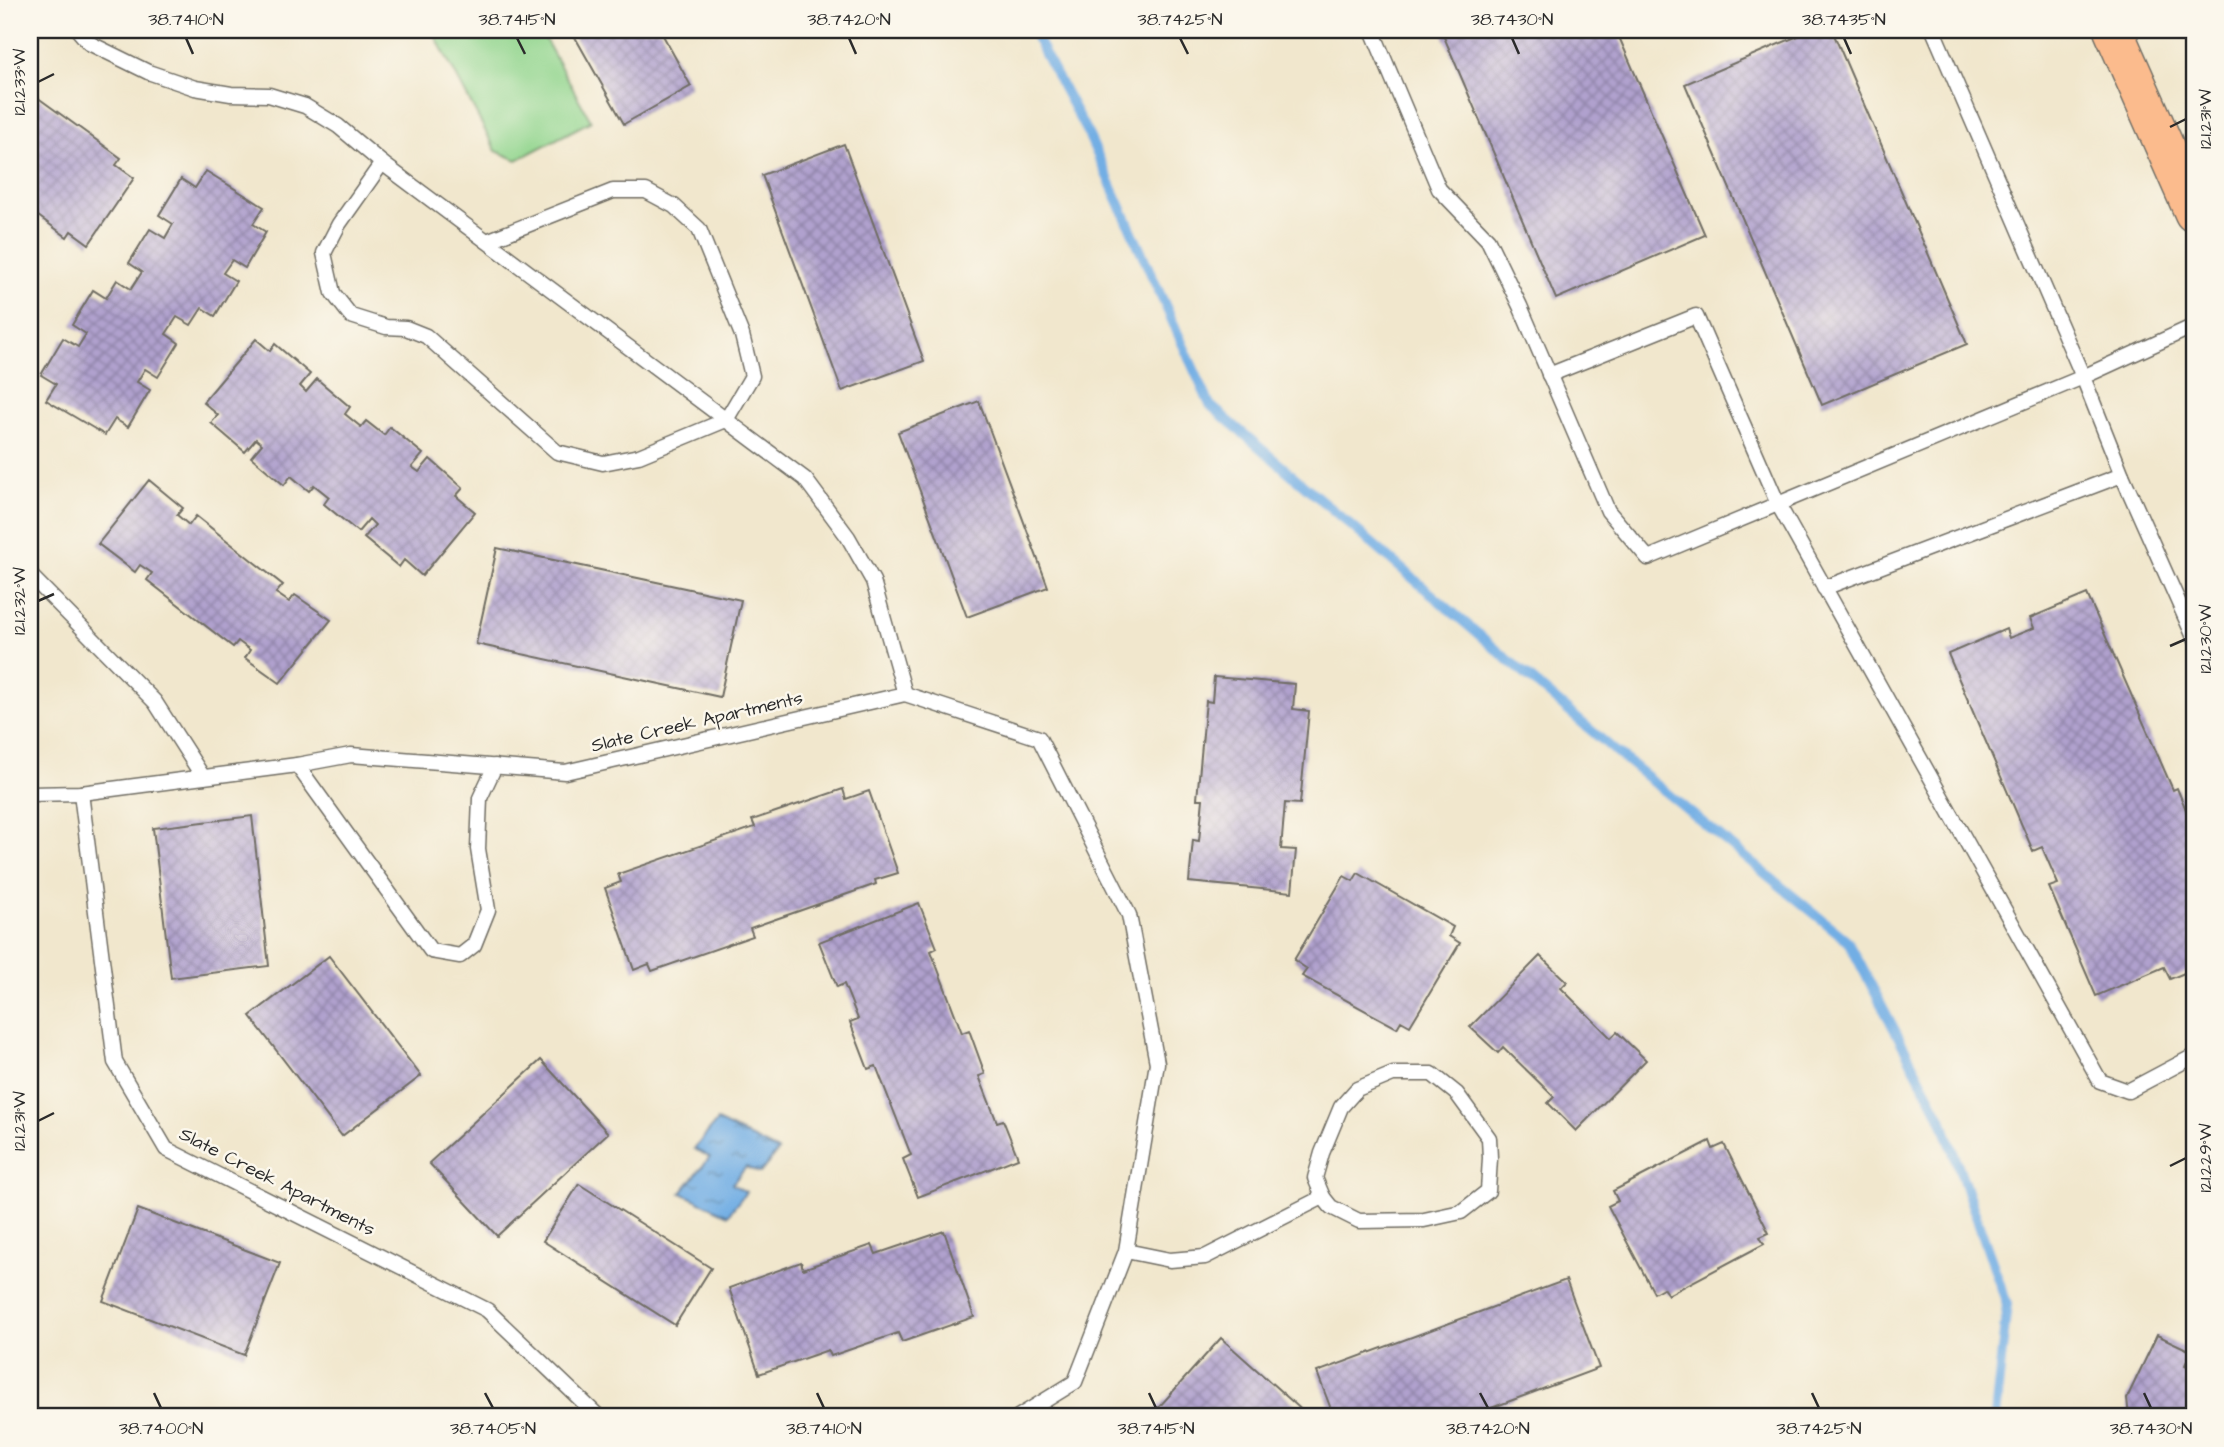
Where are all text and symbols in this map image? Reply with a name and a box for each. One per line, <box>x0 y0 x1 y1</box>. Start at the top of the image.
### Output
text: 38.7410°N <box>148 7 224 32</box>
text: 38.7415°N <box>479 7 555 32</box>
text: 38.7420°N <box>807 7 891 32</box>
text: 38.7425°N <box>1138 7 1222 32</box>
text: 38.7430°N <box>1471 7 1553 32</box>
text: 38.7435°N <box>1802 7 1886 32</box>
text: 121.233°W <box>7 48 32 115</box>
text: 121.231°W <box>2193 89 2218 149</box>
text: 121.232°W <box>7 567 32 635</box>
text: 121.230°W <box>2193 604 2218 674</box>
street label: Slate Creek Apartments <box>588 684 806 760</box>
text: 121.231°W <box>7 1091 32 1151</box>
street label: Slate Creek Apartments <box>174 1121 380 1243</box>
text: 121.229°W <box>2193 1123 2218 1193</box>
text: 38.7400°N <box>119 1416 203 1441</box>
text: 38.7405°N <box>450 1416 536 1441</box>
text: 38.7410°N <box>786 1416 862 1441</box>
text: 38.7415°N <box>1118 1416 1194 1441</box>
text: 38.7420°N <box>1446 1416 1530 1441</box>
text: 38.7425°N <box>1777 1416 1861 1441</box>
text: 38.7430°N <box>2110 1416 2192 1441</box>

